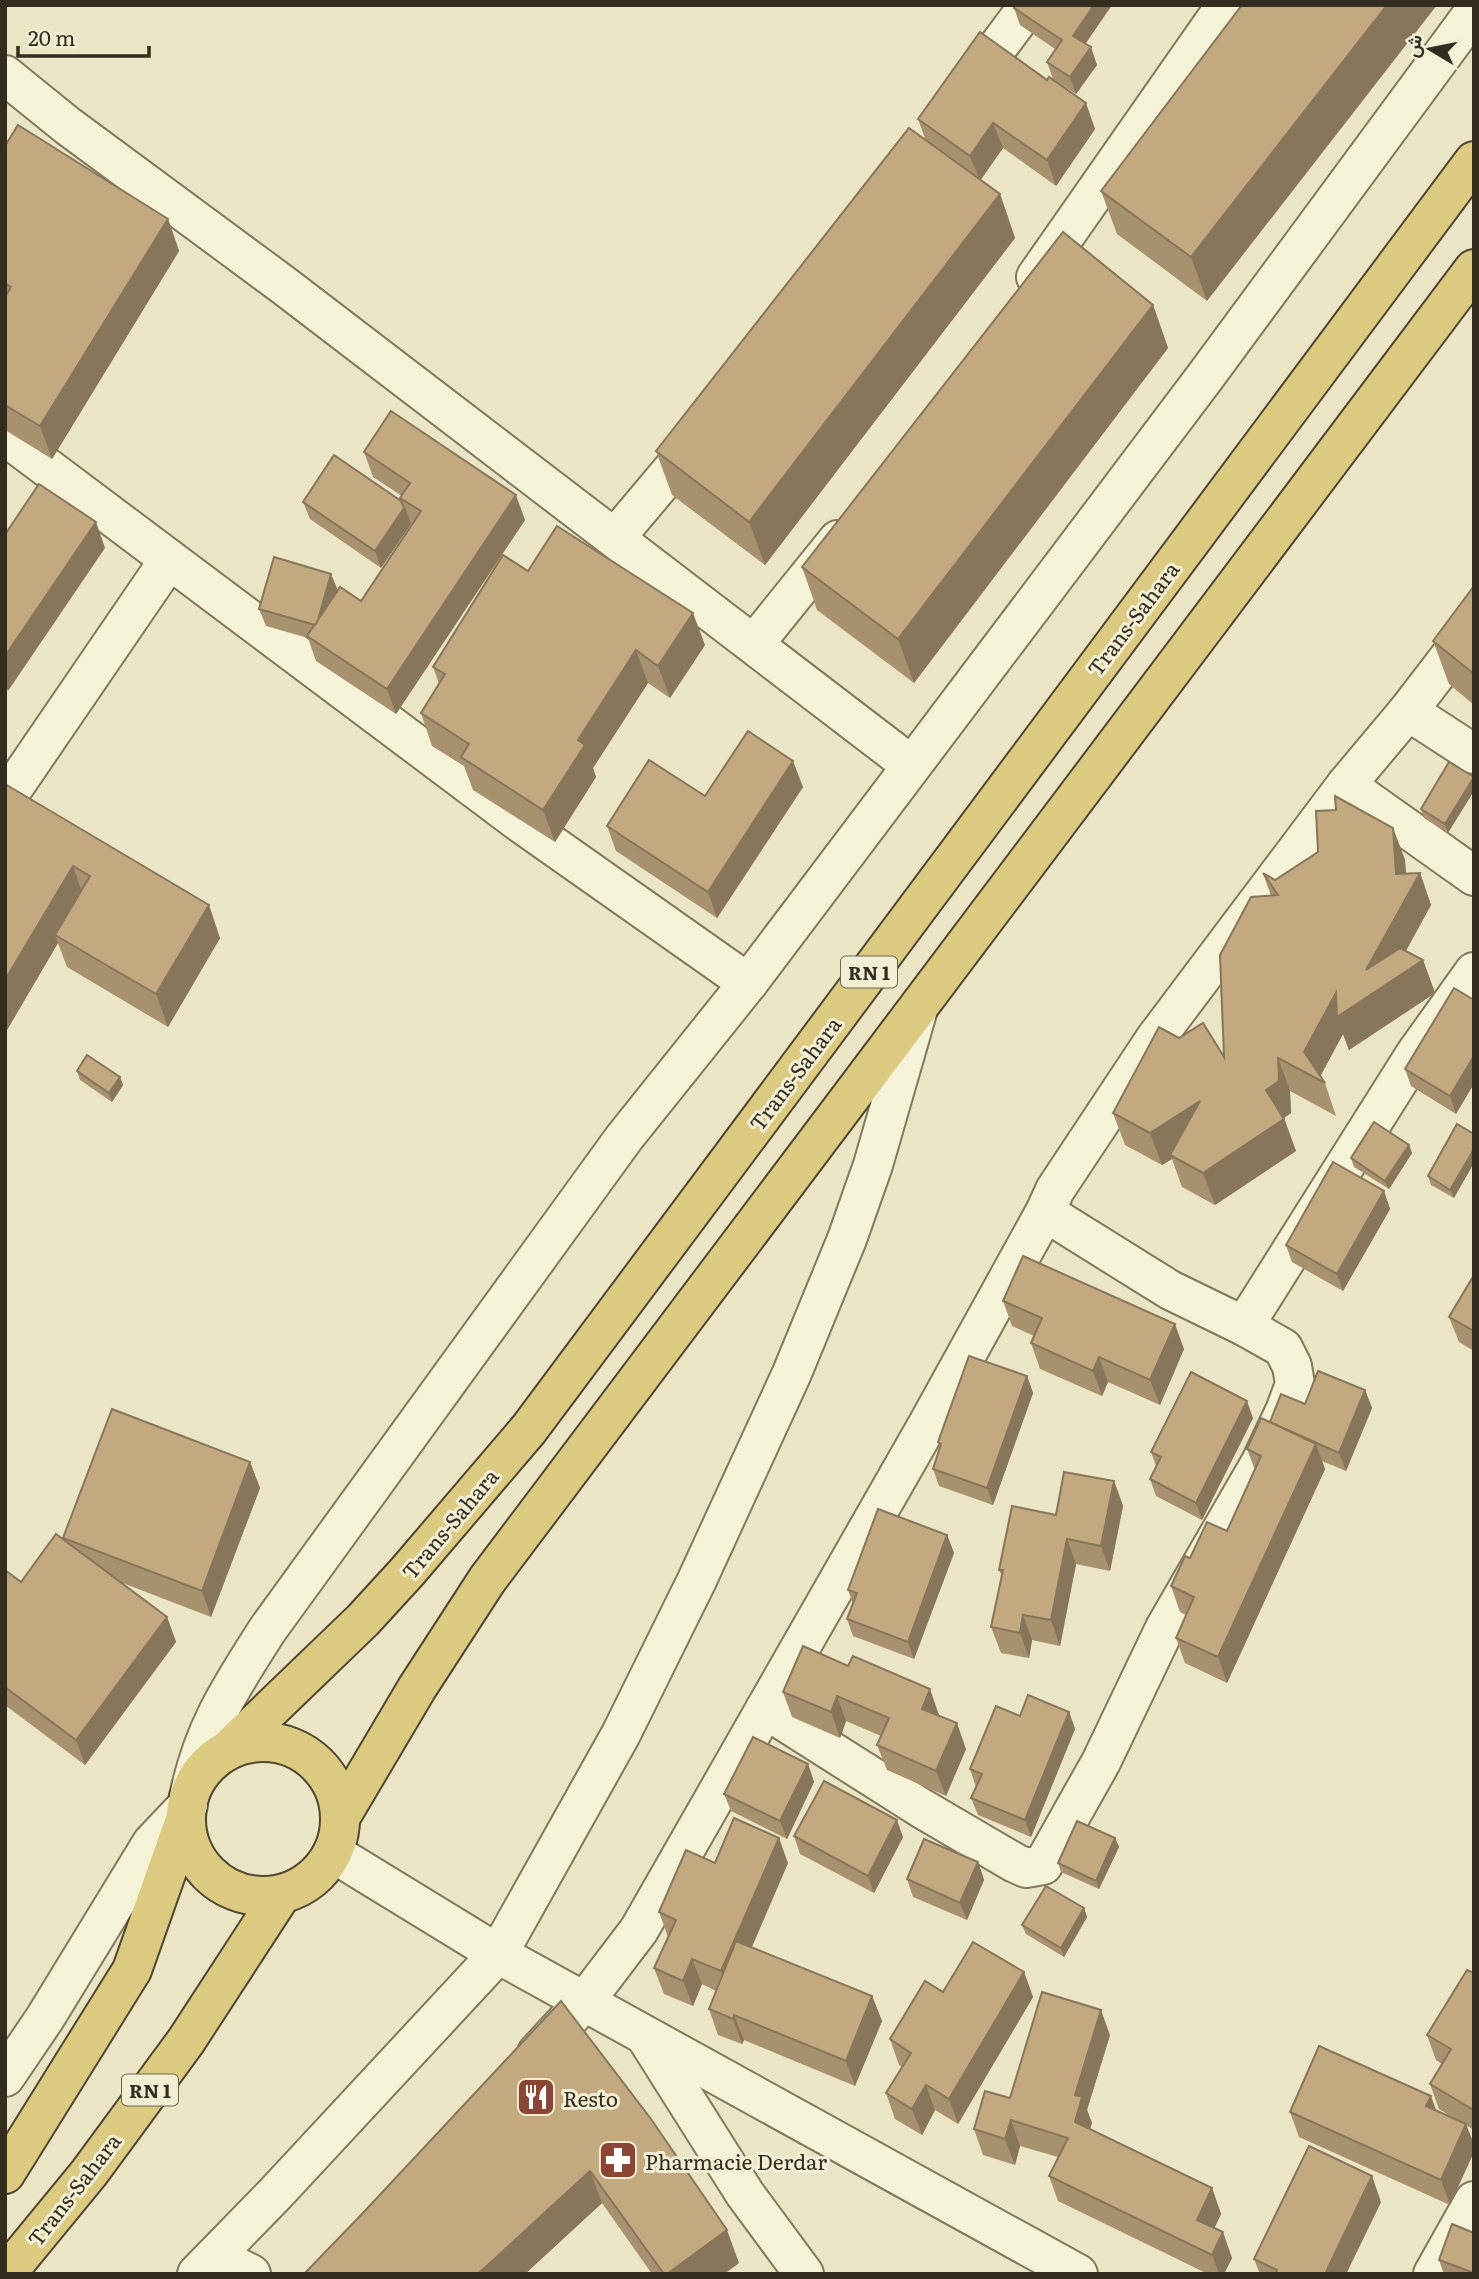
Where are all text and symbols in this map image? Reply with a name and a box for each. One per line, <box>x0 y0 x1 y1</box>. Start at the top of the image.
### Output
scale bar <box>18 14 149 58</box>
north arrow <box>1395 14 1465 84</box>
text: 20 m <box>28 21 75 52</box>
text: ش <box>1397 32 1428 60</box>
street label: Trans-Sahara <box>1079 554 1186 682</box>
road number: RN 1 <box>841 956 897 988</box>
street label: Trans-Sahara <box>741 1009 848 1137</box>
street label: Trans-Sahara <box>393 1460 505 1585</box>
road number: RN 1 <box>122 2074 178 2106</box>
restaurant icon: Resto <box>515 2076 557 2118</box>
place label: Resto <box>563 2082 618 2113</box>
street label: Trans-Sahara <box>19 2125 127 2252</box>
pharmacy icon: Pharmacie Derdar <box>597 2139 639 2181</box>
place label: Pharmacie Derdar <box>645 2145 827 2176</box>

